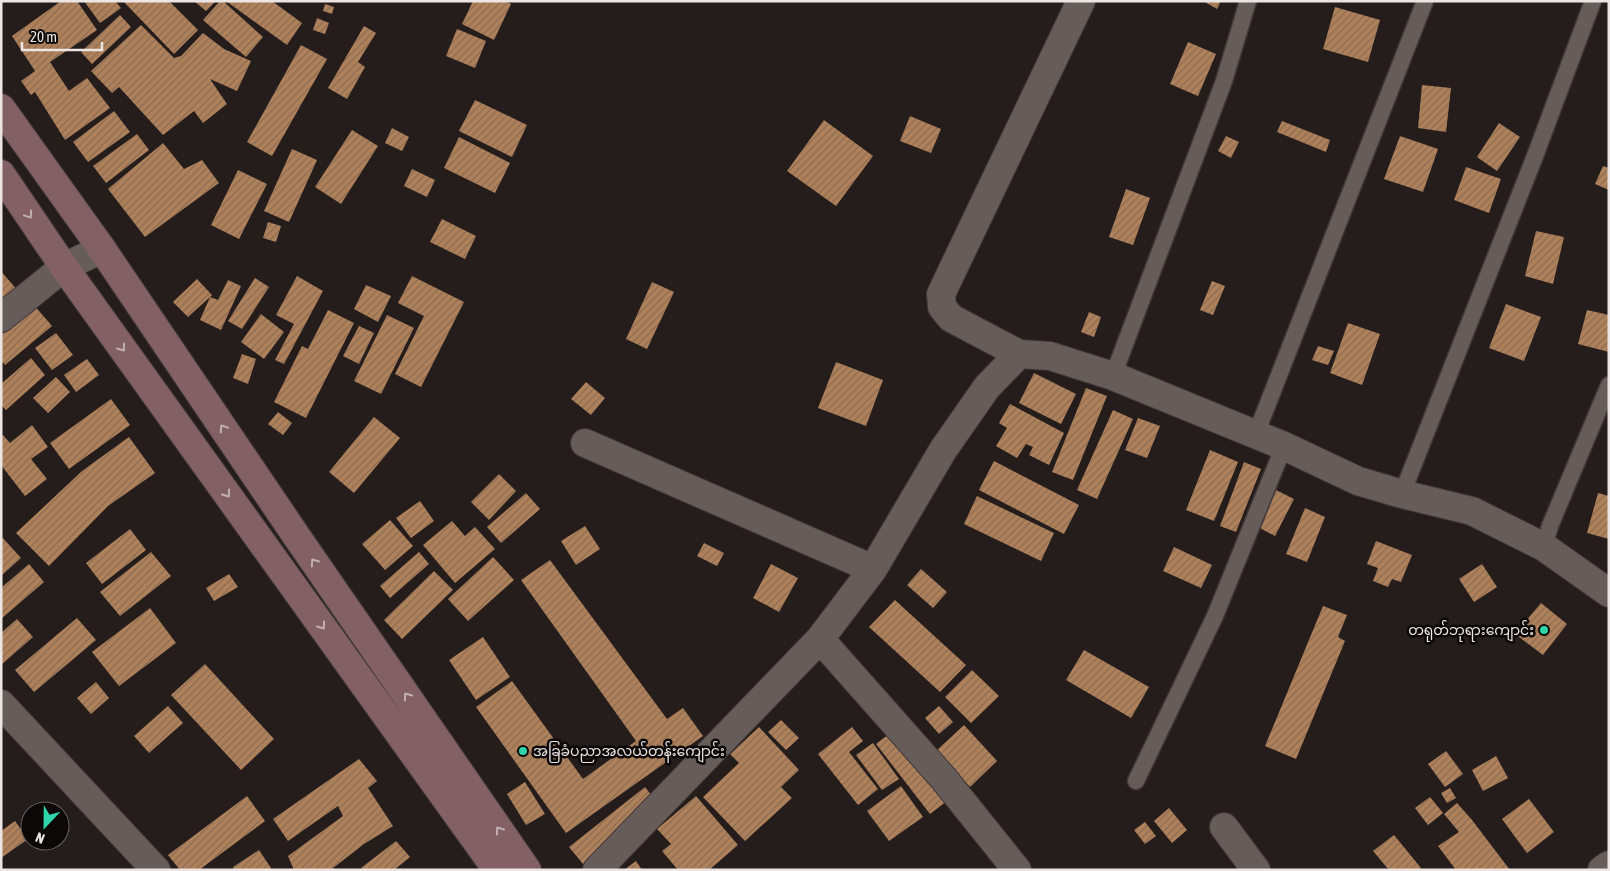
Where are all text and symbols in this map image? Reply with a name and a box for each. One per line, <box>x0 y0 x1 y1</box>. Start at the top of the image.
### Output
scale bar <box>22 20 102 52</box>
text: 20 m <box>30 28 57 45</box>
one-way arrow <box>22 209 32 218</box>
one-way arrow <box>116 342 125 352</box>
one-way arrow <box>220 424 229 434</box>
one-way arrow <box>221 488 230 498</box>
one-way arrow <box>311 558 320 568</box>
one-way arrow <box>316 620 325 630</box>
place label: တရုတ်ဘုရားကျောင်း <box>1408 620 1534 642</box>
marker: တရုတ်ဘုရားကျောင်း <box>1538 624 1550 636</box>
one-way arrow <box>404 692 413 702</box>
place label: အခြခံပညာအလယ်တန်းကျောင်း <box>533 741 725 763</box>
marker: အခြခံပညာအလယ်တန်းကျောင်း <box>517 745 529 757</box>
north arrow <box>20 801 70 851</box>
one-way arrow <box>496 826 505 835</box>
text: N <box>33 829 47 847</box>

